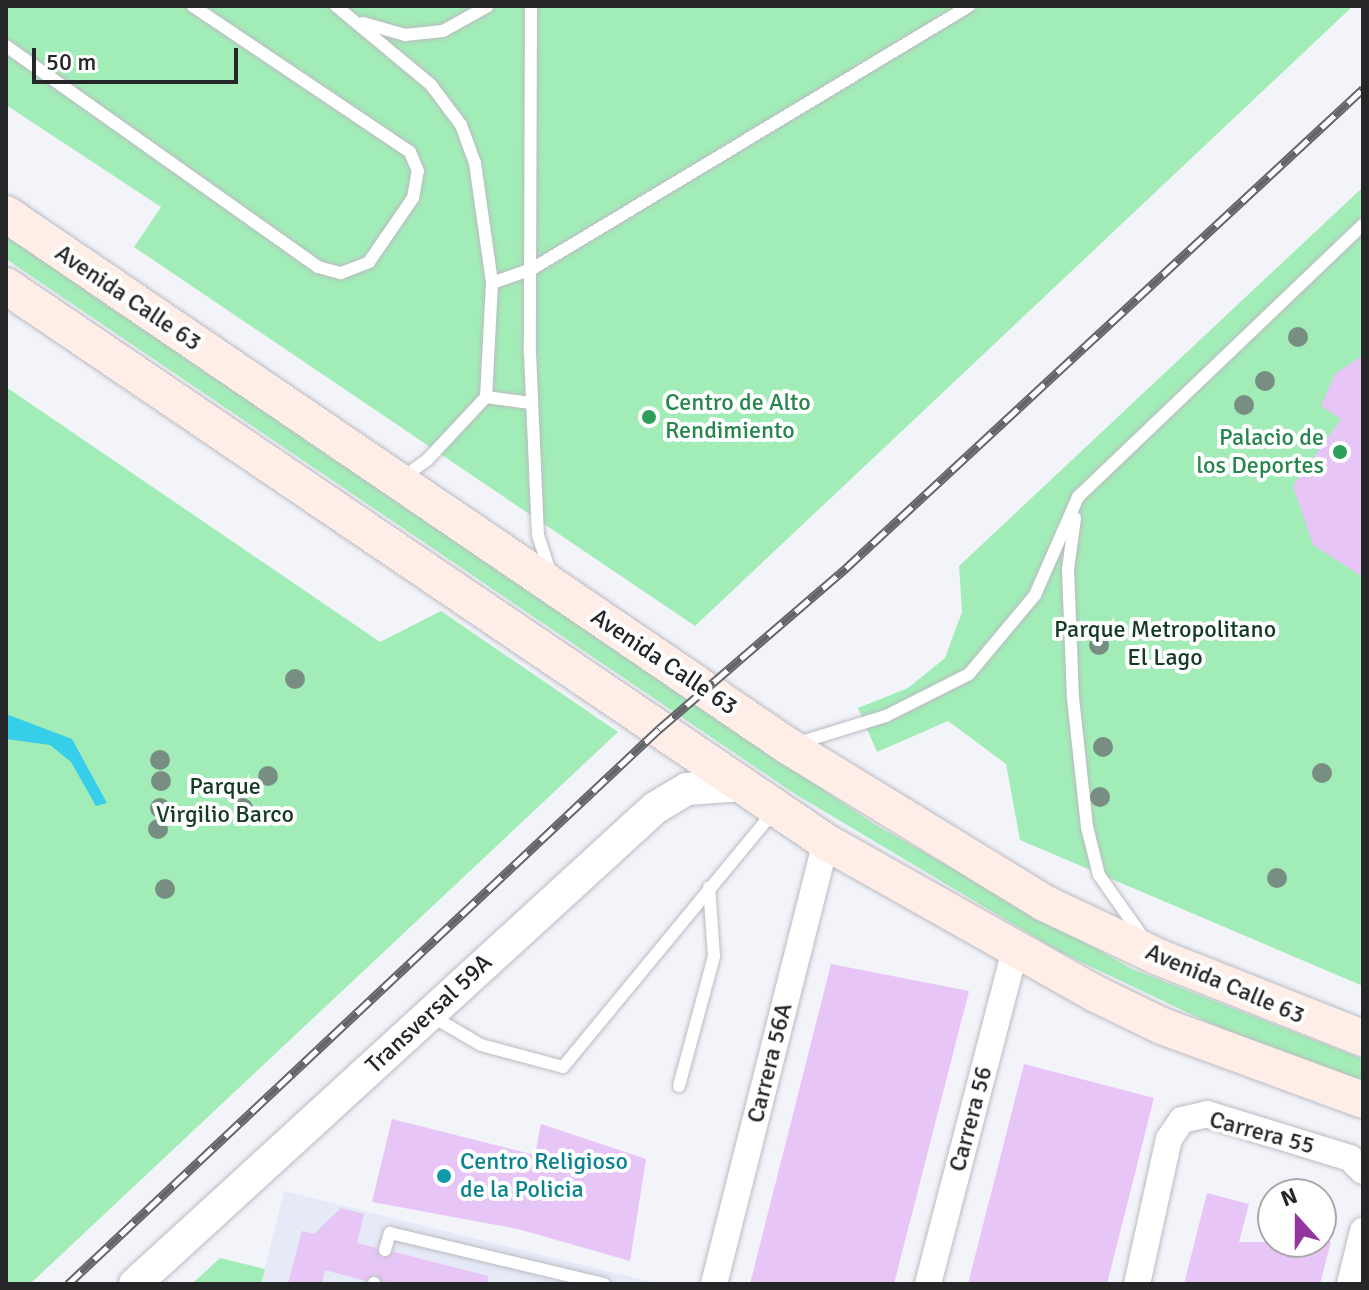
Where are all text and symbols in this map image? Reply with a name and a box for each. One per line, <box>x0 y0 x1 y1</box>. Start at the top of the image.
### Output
scale bar <box>36 32 242 82</box>
text: 50 m <box>46 47 96 77</box>
street label: Avenida Calle 63 <box>49 239 207 357</box>
place label: Centro de Alto Rendimiento <box>665 389 811 445</box>
marker: Centro de Alto Rendimiento <box>640 408 658 426</box>
place label: Palacio de los Deportes <box>1196 424 1324 480</box>
marker: Palacio de los Deportes <box>1331 443 1349 461</box>
street label: Avenida Calle 63 <box>585 603 743 721</box>
park label: Parque Metropolitano El Lago <box>1054 616 1276 672</box>
park label: Parque Virgilio Barco <box>156 773 294 829</box>
street label: Avenida Calle 63 <box>1141 938 1309 1030</box>
street label: Transversal 59A <box>360 948 498 1080</box>
street label: Carrera 56A <box>741 1000 799 1126</box>
street label: Carrera 56 <box>943 1063 999 1175</box>
street label: Carrera 55 <box>1206 1105 1318 1161</box>
place label: Centro Religioso de la Policia <box>460 1148 628 1204</box>
marker: Centro Religioso de la Policia <box>435 1167 453 1185</box>
north arrow <box>1257 1178 1337 1258</box>
text: N <box>1277 1182 1301 1212</box>

